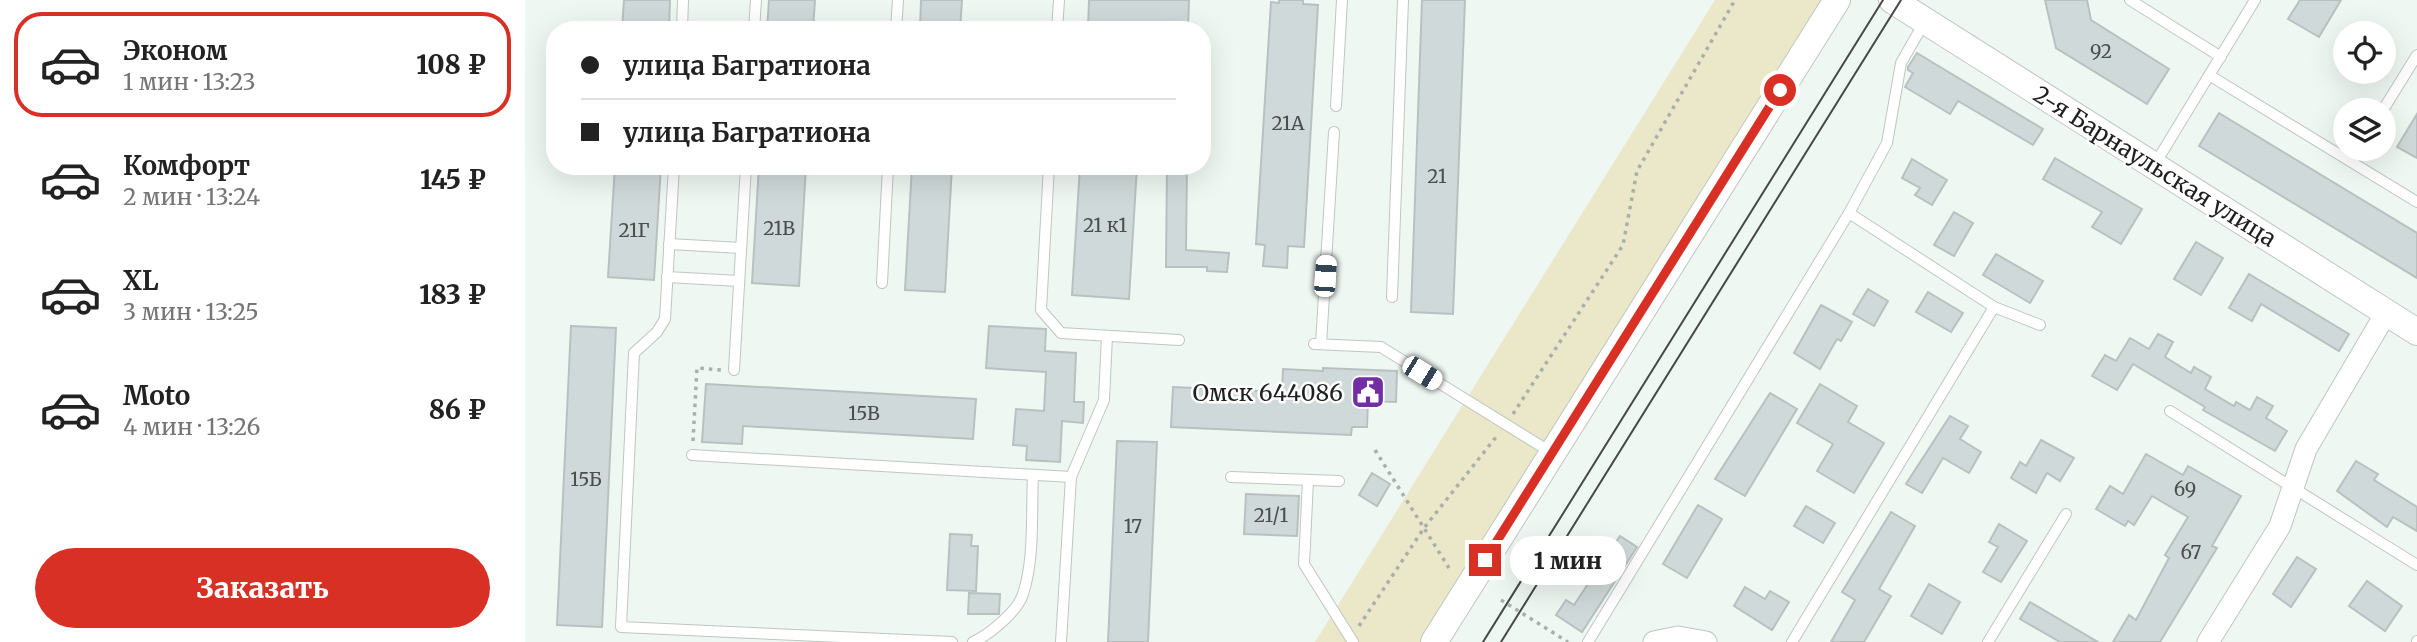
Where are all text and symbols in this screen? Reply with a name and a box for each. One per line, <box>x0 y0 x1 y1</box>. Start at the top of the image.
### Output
map controls <box>2333 21 2396 161</box>
button: locate <box>2333 21 2396 84</box>
icon: car <box>39 33 102 96</box>
text: Эконом <box>123 34 228 67</box>
house number: 92 <box>2090 39 2112 63</box>
text: 108 ₽ <box>416 48 486 81</box>
text: улица Багратиона <box>623 49 871 82</box>
text: 1 мин · 13:23 <box>123 67 256 96</box>
route start <box>1764 74 1796 106</box>
street label: 2-я Барнаульская улица <box>2028 79 2282 253</box>
button: layers <box>2333 98 2396 161</box>
house number: 21А <box>1272 111 1305 135</box>
text: улица Багратиона <box>623 116 871 149</box>
icon: car <box>39 148 102 211</box>
text: Комфорт <box>123 149 250 182</box>
text: 145 ₽ <box>420 163 486 196</box>
house number: 21 <box>1427 164 1447 188</box>
text: 2 мин · 13:24 <box>123 182 260 211</box>
house number: 21 к1 <box>1083 213 1127 237</box>
house number: 21В <box>763 216 795 240</box>
house number: 21Г <box>619 218 650 242</box>
car <box>1314 254 1337 298</box>
icon: car <box>39 263 102 326</box>
text: XL <box>123 264 159 297</box>
text: 183 ₽ <box>419 278 486 311</box>
text: 3 мин · 13:25 <box>123 297 259 326</box>
car <box>1399 353 1446 393</box>
public building icon: Омск 644086 <box>1349 373 1387 411</box>
icon: car <box>39 378 102 441</box>
place label: Омск 644086 <box>1192 378 1343 407</box>
text: Moto <box>123 379 190 412</box>
text: 86 ₽ <box>429 393 486 426</box>
house number: 15В <box>848 401 880 425</box>
text: 4 мин · 13:26 <box>123 412 260 441</box>
house number: 15Б <box>570 467 602 491</box>
house number: 69 <box>2174 477 2196 501</box>
house number: 21/1 <box>1254 503 1289 527</box>
house number: 17 <box>1124 514 1142 538</box>
callout: 1 мин <box>1509 536 1625 584</box>
house number: 67 <box>2181 540 2202 564</box>
route end <box>1469 544 1501 576</box>
text: 1 мин <box>1534 546 1602 575</box>
button: Заказать <box>35 548 490 628</box>

